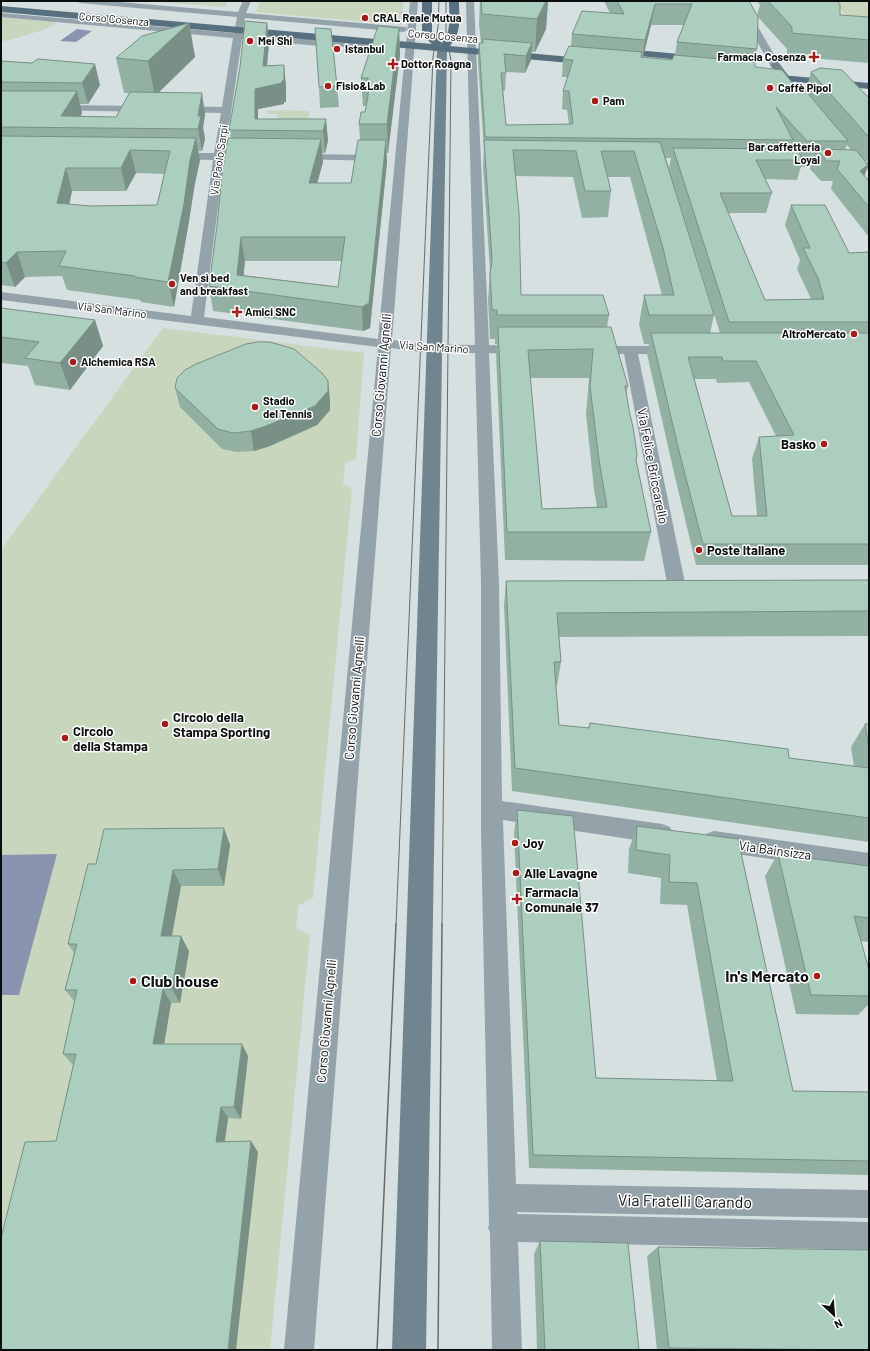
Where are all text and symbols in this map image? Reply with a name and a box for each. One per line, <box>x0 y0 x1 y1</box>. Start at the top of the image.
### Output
street label: Corso Cosenza <box>78 9 150 28</box>
place label: CRAL Reale Mutua <box>373 11 462 24</box>
marker: CRAL Reale Mutua <box>360 13 370 23</box>
street label: Corso Cosenza <box>407 26 479 45</box>
place label: Mei Shi <box>258 34 292 47</box>
marker: Mei Shi <box>245 36 255 46</box>
place label: Istanbul <box>345 42 385 55</box>
marker: Istanbul <box>332 44 342 54</box>
place label: Farmacia Cosenza <box>717 50 806 63</box>
marker: Farmacia Cosenza <box>809 52 819 62</box>
place label: Dottor Roagna <box>401 57 471 70</box>
marker: Dottor Roagna <box>388 59 398 69</box>
place label: Fisio&Lab <box>336 79 386 92</box>
marker: Fisio&Lab <box>323 81 333 91</box>
place label: Caffè Pipol <box>778 81 831 94</box>
marker: Caffè Pipol <box>765 83 775 93</box>
place label: Pam <box>603 94 624 107</box>
marker: Pam <box>590 96 600 106</box>
street label: Via Paolo Sarpi <box>207 124 230 196</box>
place label: Bar caffetteria Loyal <box>748 140 820 166</box>
marker: Bar caffetteria Loyal <box>823 148 833 158</box>
place label: Ven sì bed and breakfast <box>180 271 248 297</box>
marker: Ven sì bed and breakfast <box>167 279 177 289</box>
street label: Via San Marino <box>77 299 147 320</box>
place label: Amici SNC <box>245 305 296 318</box>
marker: Amici SNC <box>232 307 242 317</box>
street label: Corso Giovanni Agnelli <box>368 313 394 437</box>
place label: AltroMercato <box>782 327 846 340</box>
marker: AltroMercato <box>849 329 859 339</box>
street label: Via San Marino <box>399 338 469 355</box>
place label: Alchemica RSA <box>81 355 156 368</box>
marker: Alchemica RSA <box>68 357 78 367</box>
place label: Stadio del Tennis <box>263 394 312 420</box>
marker: Stadio del Tennis <box>250 402 260 412</box>
street label: Via Felice Briccarello <box>634 407 672 525</box>
place label: Basko <box>781 436 816 452</box>
marker: Basko <box>819 439 829 449</box>
place label: Poste Italiane <box>707 542 785 558</box>
marker: Poste Italiane <box>694 545 704 555</box>
street label: Corso Giovanni Agnelli <box>341 636 367 760</box>
place label: Circolo della Stampa Sporting <box>173 709 270 740</box>
marker: Circolo della Stampa Sporting <box>160 719 170 729</box>
place label: Circolo della Stampa <box>73 723 148 754</box>
marker: Circolo della Stampa <box>60 733 70 743</box>
place label: Joy <box>523 835 544 851</box>
street label: Via Bainsizza <box>738 837 812 863</box>
marker: Joy <box>510 838 520 848</box>
place label: Alle Lavagne <box>524 865 598 881</box>
marker: Alle Lavagne <box>511 868 521 878</box>
place label: Farmacia Comunale 37 <box>525 884 599 915</box>
marker: Farmacia Comunale 37 <box>512 894 522 904</box>
street label: Corso Giovanni Agnelli <box>313 959 339 1083</box>
place label: In's Mercato <box>725 966 809 985</box>
place label: Club house <box>141 971 219 990</box>
marker: In's Mercato <box>812 971 822 981</box>
marker: Club house <box>128 976 138 986</box>
street label: Via Fratelli Carando <box>618 1190 752 1211</box>
north arrow <box>814 1295 854 1335</box>
text: N <box>832 1317 845 1332</box>

